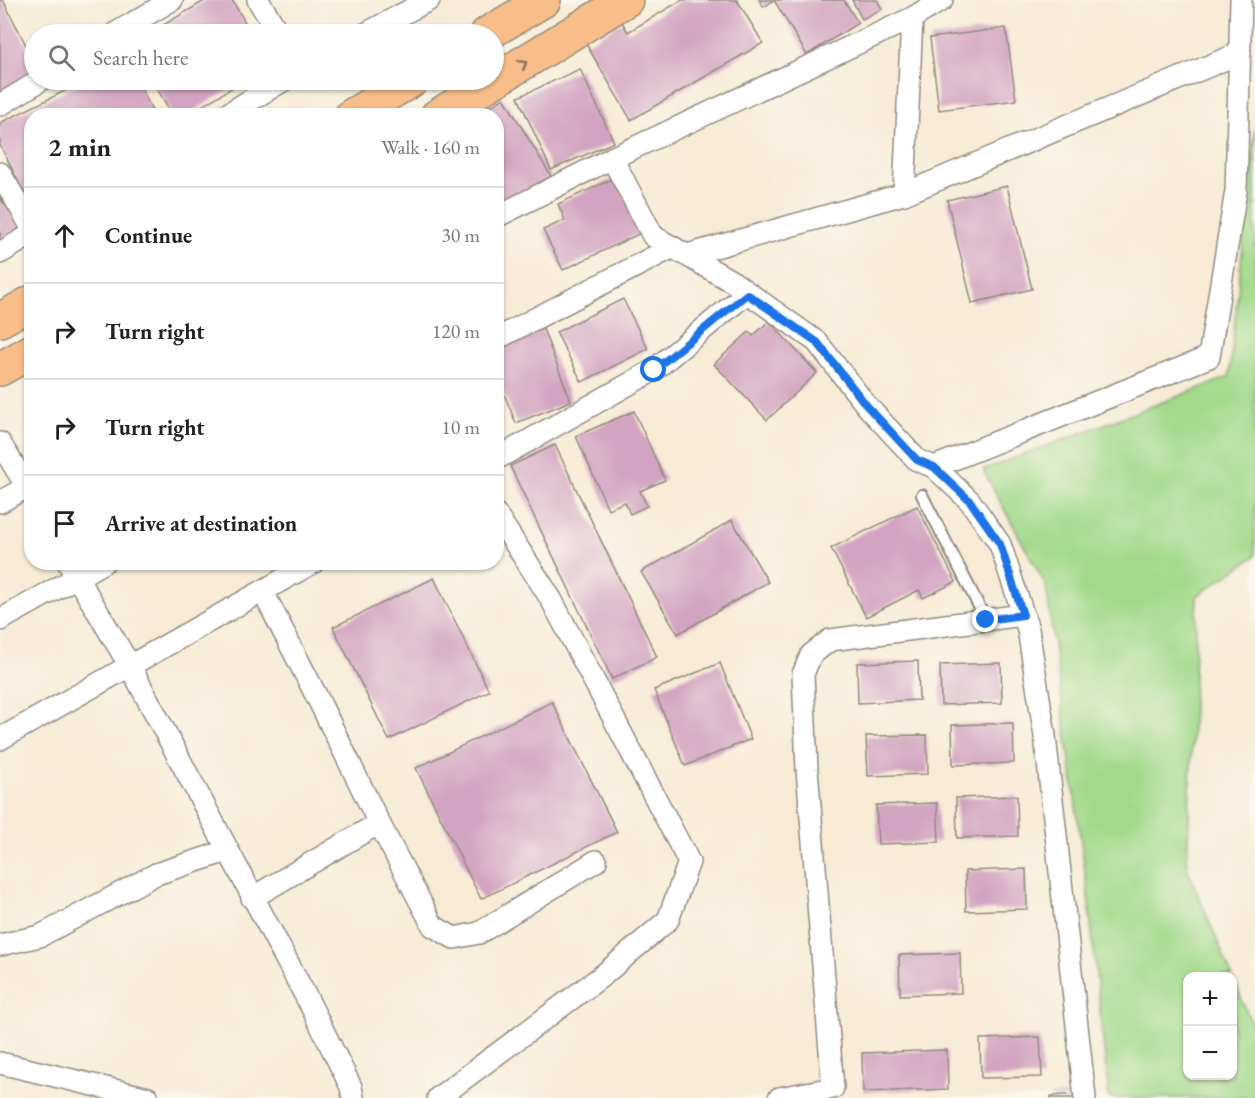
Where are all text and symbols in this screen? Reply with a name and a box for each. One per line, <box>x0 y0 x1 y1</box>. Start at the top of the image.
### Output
search box <box>24 24 504 90</box>
icon: search <box>45 41 78 74</box>
text: Search here <box>93 43 188 72</box>
one-way arrow <box>517 59 527 71</box>
text: 2 min <box>48 130 111 164</box>
text: Walk · 160 m <box>381 134 480 160</box>
icon: ahead <box>48 219 81 252</box>
text: Continue <box>105 221 192 250</box>
text: 30 m <box>441 222 480 248</box>
icon: right <box>48 315 81 348</box>
text: Turn right <box>105 317 204 346</box>
text: 120 m <box>432 318 480 344</box>
route start <box>640 356 666 382</box>
icon: right <box>48 411 81 444</box>
text: Turn right <box>105 413 204 442</box>
text: 10 m <box>441 414 480 440</box>
icon: arrive <box>48 507 81 540</box>
text: Arrive at destination <box>105 509 297 538</box>
route end <box>972 606 998 632</box>
map controls <box>1183 972 1237 1080</box>
button: + <box>1183 972 1237 1026</box>
button: − <box>1183 1026 1237 1080</box>

